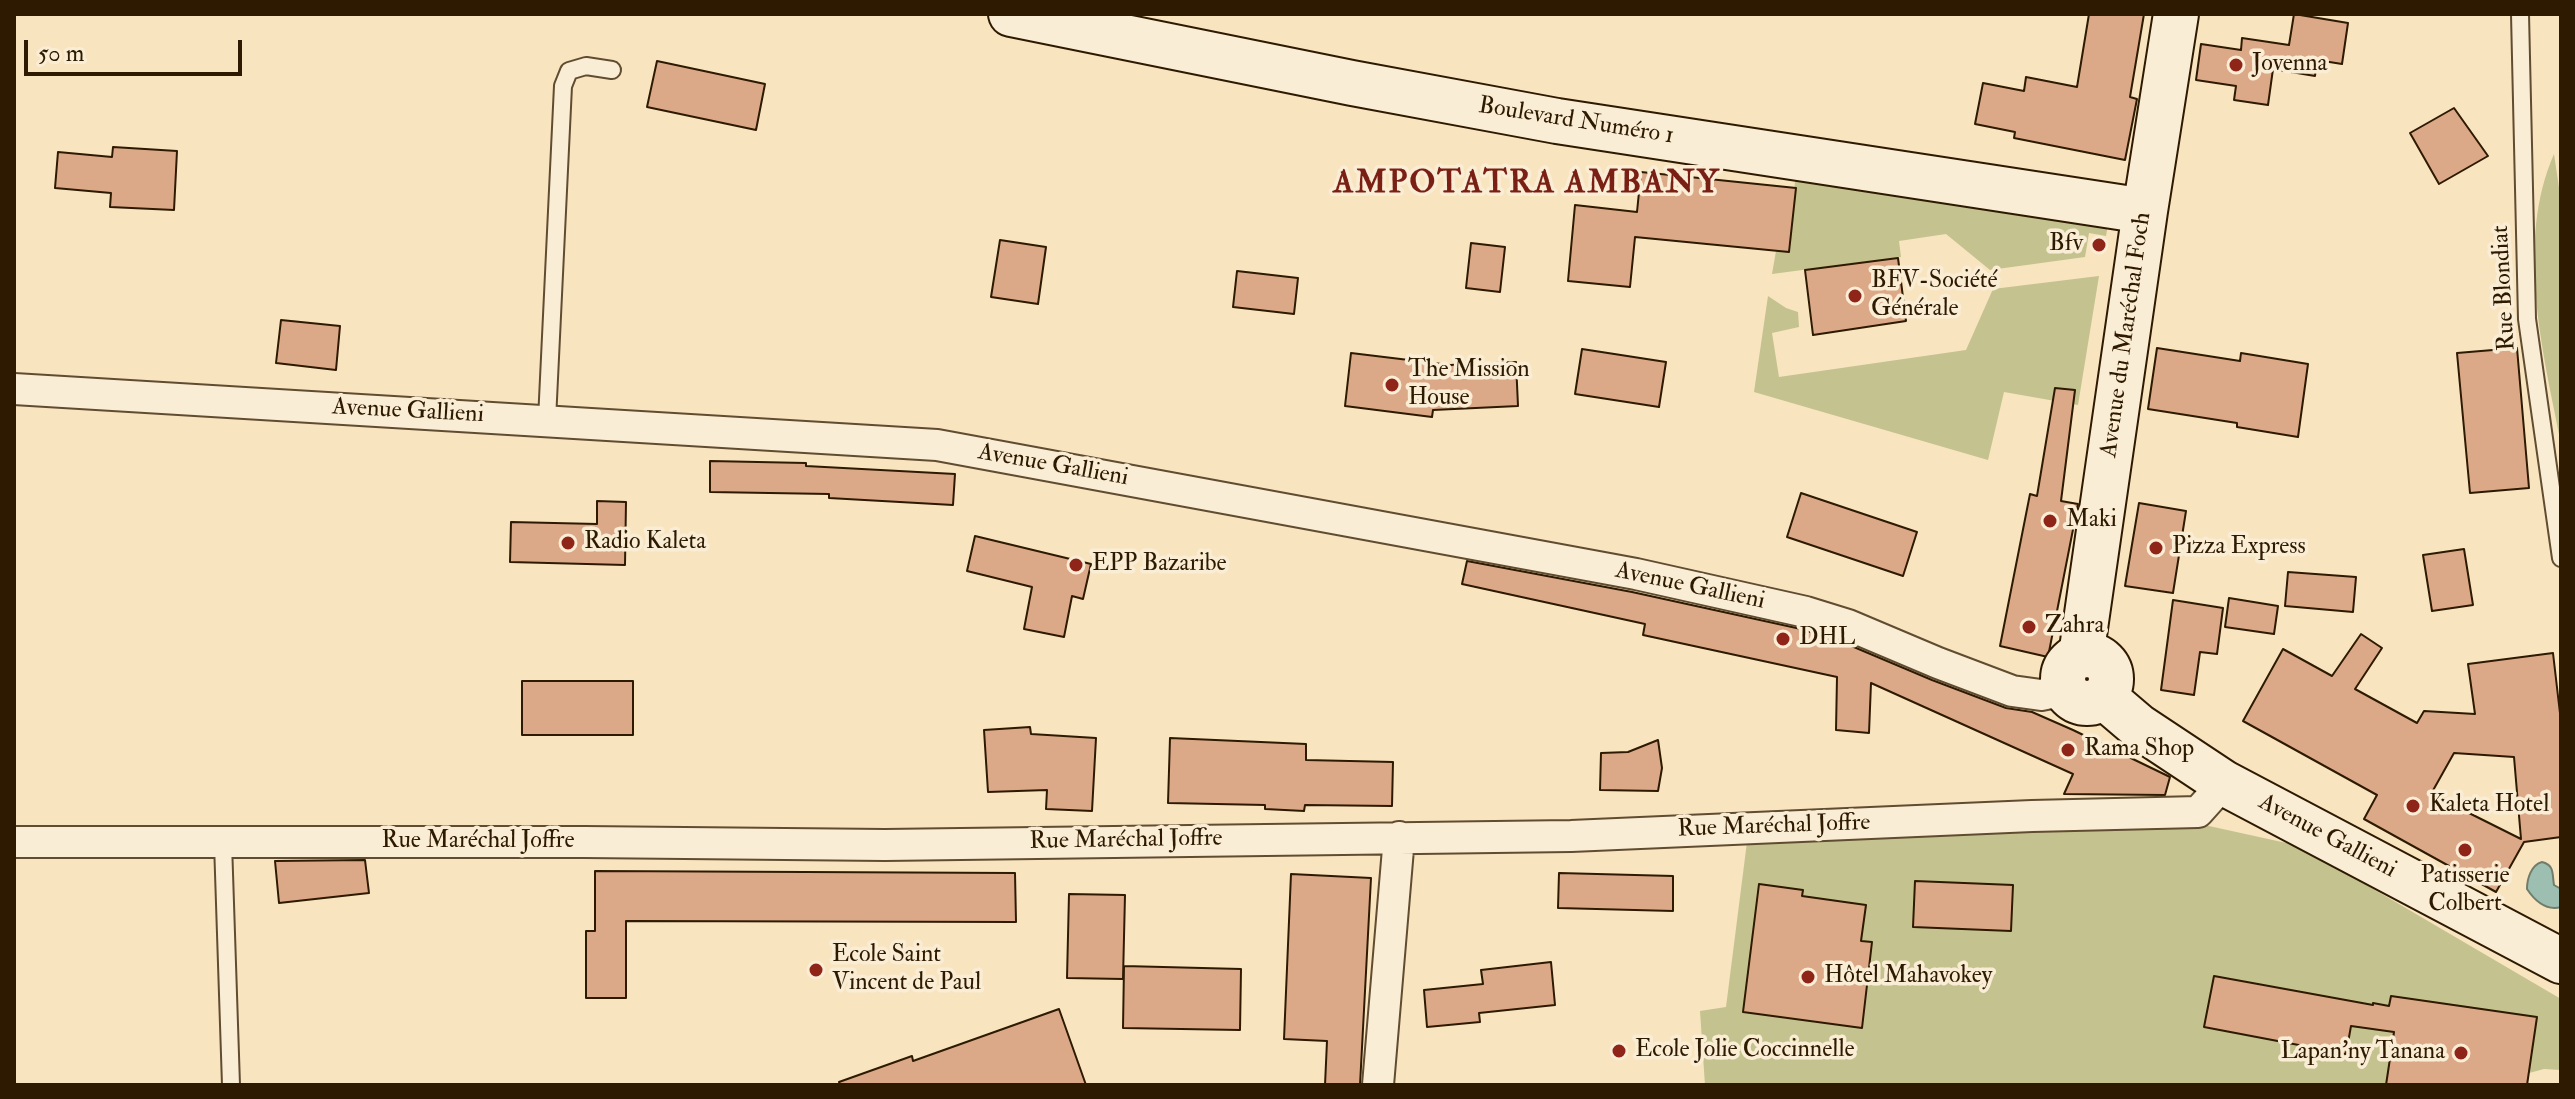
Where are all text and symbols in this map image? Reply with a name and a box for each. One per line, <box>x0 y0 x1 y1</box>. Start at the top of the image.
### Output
scale bar <box>28 24 246 74</box>
text: 50 m <box>38 38 84 69</box>
place label: Jovenna <box>2252 51 2327 79</box>
marker: Jovenna <box>2227 56 2245 74</box>
street label: Boulevard Numéro 1 <box>1476 92 1676 152</box>
district label: AMPOTATRA AMBANY <box>1333 166 1721 204</box>
street label: Avenue du Maréchal Foch <box>2096 211 2158 459</box>
street label: Rue Blondiat <box>2487 224 2523 352</box>
place label: Bfv <box>2049 231 2083 259</box>
marker: Bfv <box>2090 236 2108 254</box>
place label: BFV-Société Générale <box>1871 268 1998 324</box>
marker: BFV-Société Générale <box>1846 287 1864 305</box>
place label: The Mission House <box>1408 357 1530 413</box>
marker: The Mission House <box>1383 376 1401 394</box>
street label: Avenue Gallieni <box>331 394 485 430</box>
street label: Avenue Gallieni <box>976 439 1130 493</box>
place label: Maki <box>2066 507 2117 535</box>
marker: Maki <box>2041 512 2059 530</box>
place label: Radio Kaleta <box>584 529 706 557</box>
marker: Radio Kaleta <box>559 534 577 552</box>
place label: Pizza Express <box>2172 534 2306 562</box>
marker: Pizza Express <box>2147 539 2165 557</box>
place label: EPP Bazaribe <box>1092 551 1227 579</box>
marker: EPP Bazaribe <box>1067 556 1085 574</box>
street label: Avenue Gallieni <box>1613 557 1767 617</box>
place label: Zahra <box>2045 613 2104 641</box>
marker: Zahra <box>2020 618 2038 636</box>
place label: DHL <box>1799 625 1855 653</box>
marker: DHL <box>1774 630 1792 648</box>
place label: Rama Shop <box>2084 736 2194 764</box>
marker: Rama Shop <box>2059 741 2077 759</box>
street label: Avenue Gallieni <box>2253 789 2401 885</box>
place label: Kaleta Hotel <box>2429 792 2549 820</box>
marker: Kaleta Hotel <box>2404 797 2422 815</box>
street label: Rue Maréchal Joffre <box>1677 809 1871 845</box>
street label: Rue Maréchal Joffre <box>1029 825 1223 857</box>
street label: Rue Maréchal Joffre <box>381 828 575 856</box>
marker: Patisserie Colbert <box>2456 841 2474 859</box>
place label: Patisserie Colbert <box>2420 863 2510 919</box>
place label: Ecole Saint Vincent de Paul <box>832 942 981 998</box>
marker: Ecole Saint Vincent de Paul <box>807 961 825 979</box>
place label: Hôtel Mahavokey <box>1824 963 1992 991</box>
marker: Hôtel Mahavokey <box>1799 968 1817 986</box>
place label: Ecole Jolie Coccinnelle <box>1635 1037 1855 1065</box>
place label: Lapan’ny Tanana <box>2280 1039 2445 1067</box>
marker: Ecole Jolie Coccinnelle <box>1610 1042 1628 1060</box>
marker: Lapan’ny Tanana <box>2452 1044 2470 1062</box>

